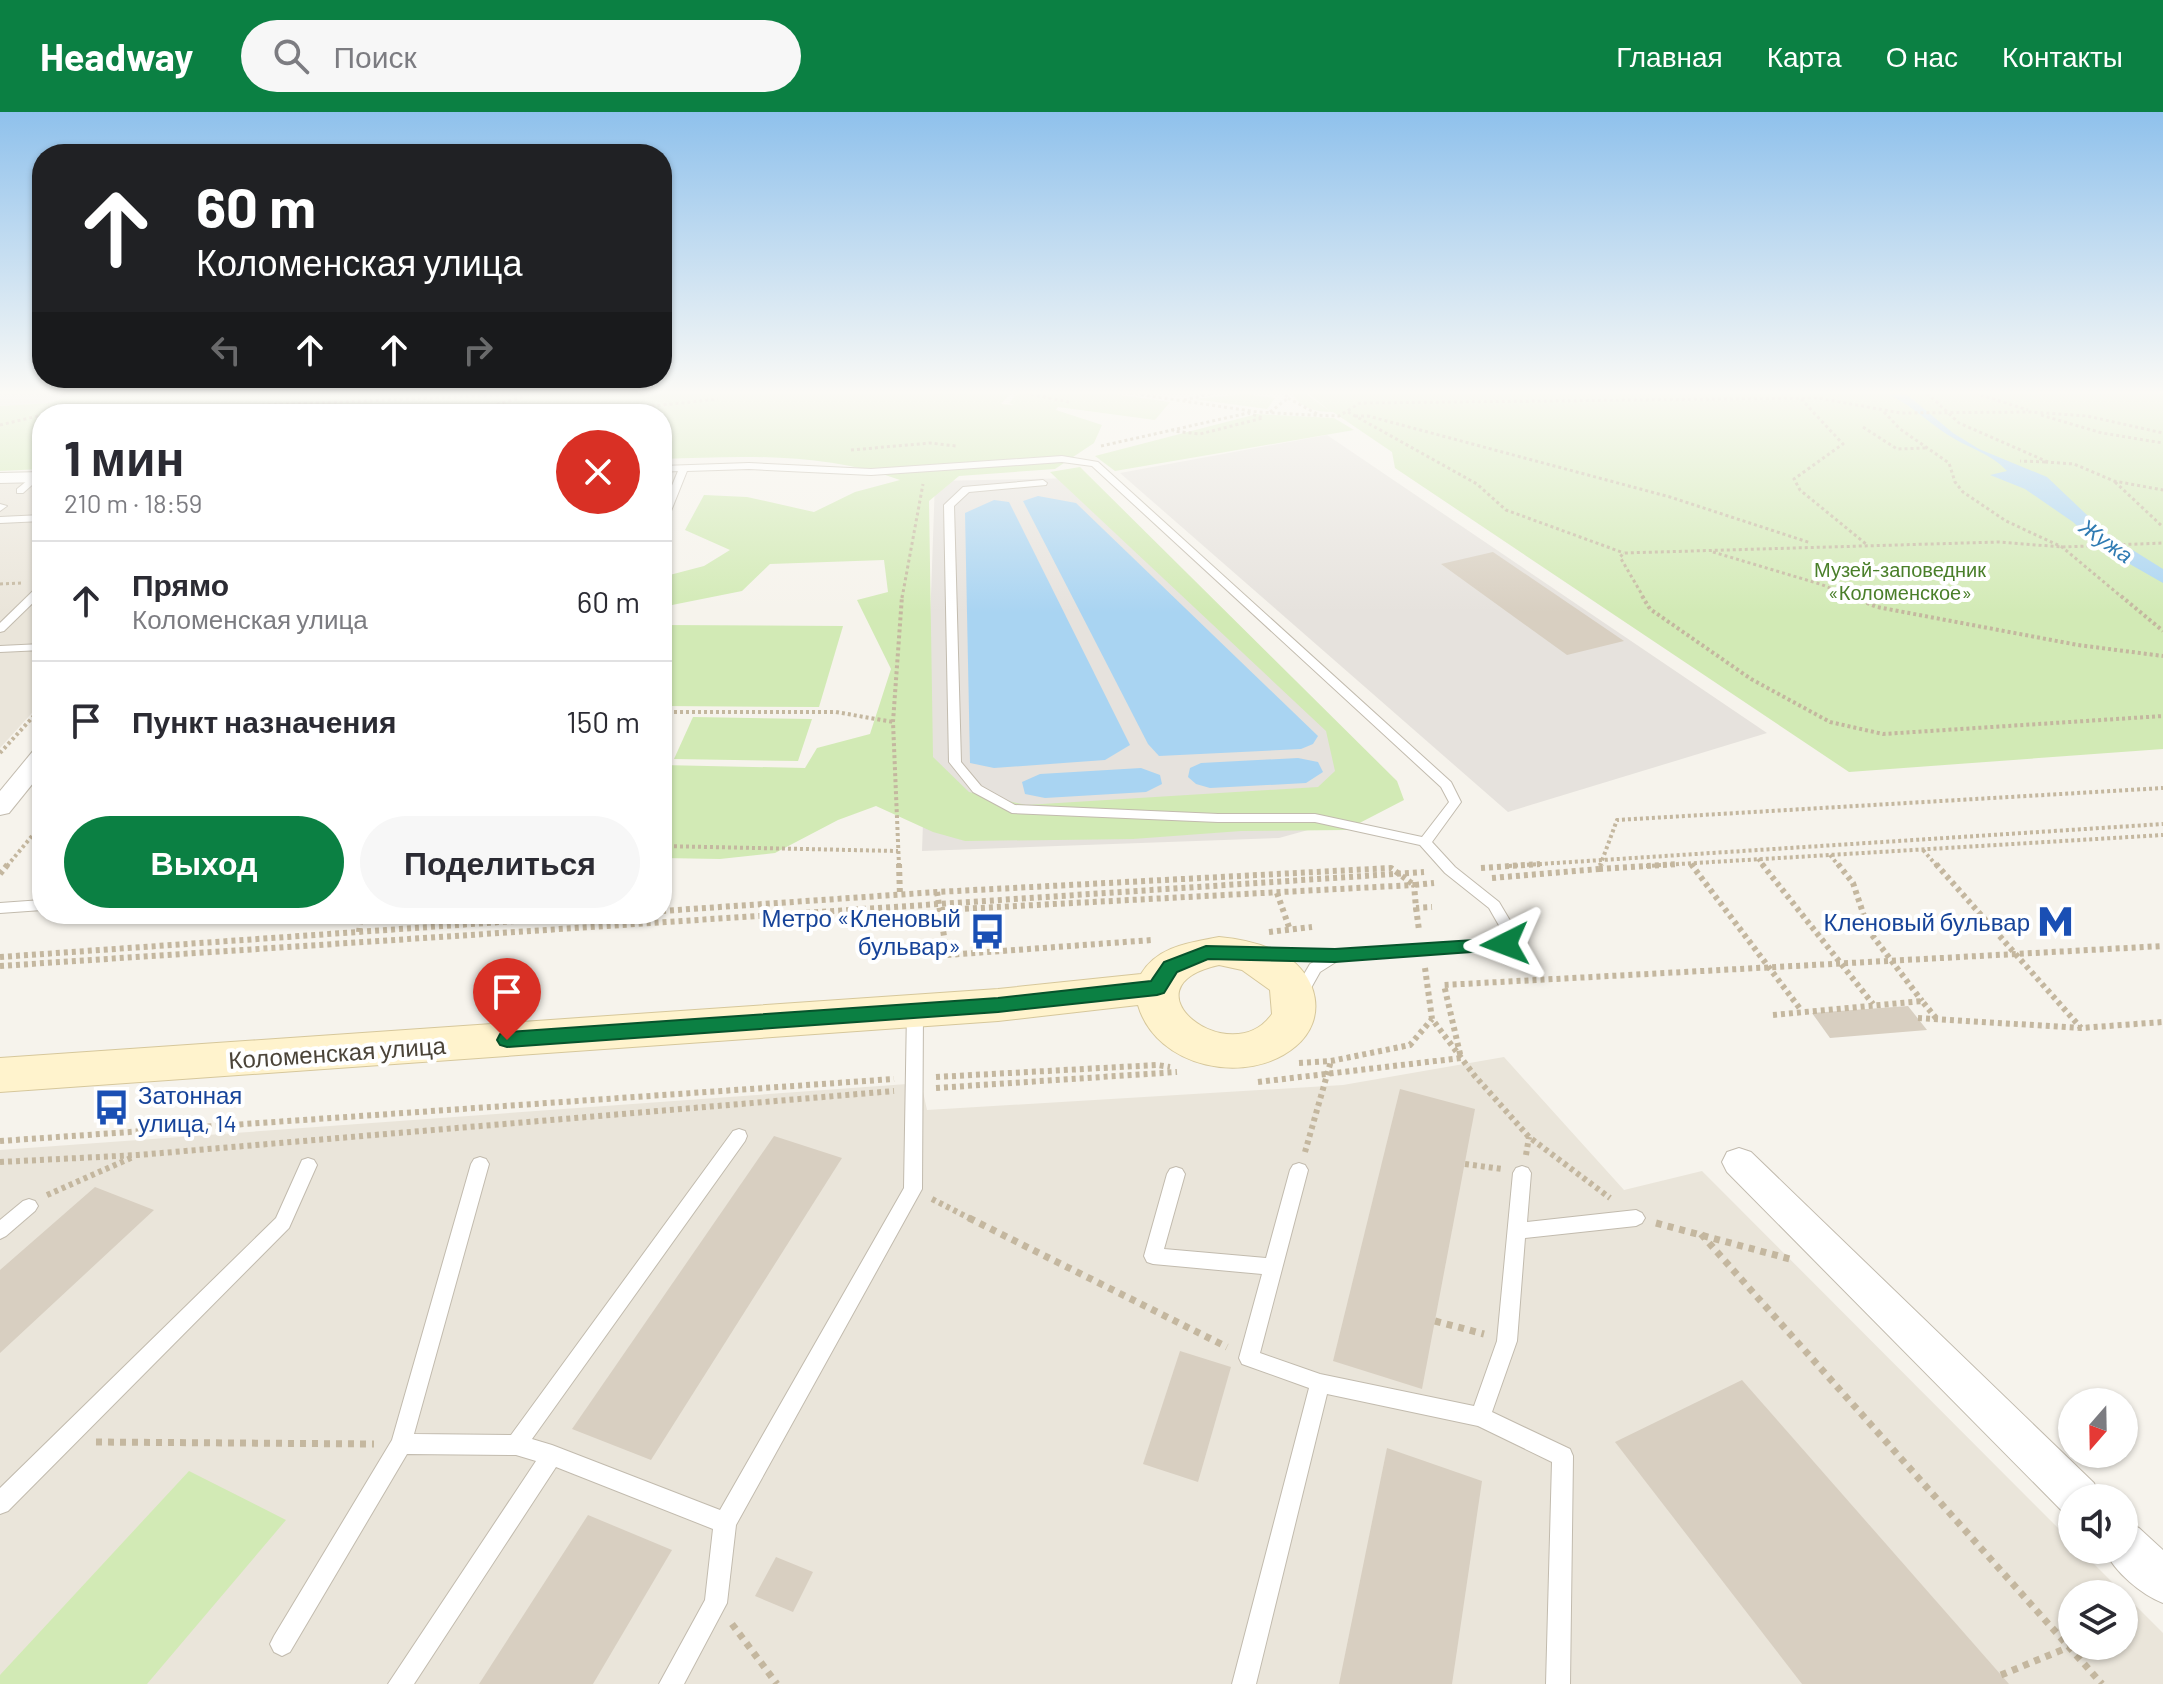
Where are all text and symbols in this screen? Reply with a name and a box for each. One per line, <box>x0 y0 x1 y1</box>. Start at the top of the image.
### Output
search box <box>241 20 801 92</box>
text: Headway <box>40 33 193 79</box>
icon: search <box>269 34 313 78</box>
text: Поиск <box>333 38 417 74</box>
text: Главная <box>1616 39 1723 73</box>
text: Карта <box>1767 39 1842 73</box>
text: О нас <box>1886 39 1958 73</box>
text: Контакты <box>2002 39 2123 73</box>
text: 60 m <box>196 172 316 239</box>
icon: ahead <box>64 176 168 280</box>
text: Коломенская улица <box>196 240 523 283</box>
icon: left <box>204 328 248 372</box>
icon: ahead <box>288 328 332 372</box>
icon: ahead <box>372 328 416 372</box>
icon: right <box>456 328 500 372</box>
text: 1 мин <box>64 428 185 486</box>
button: close <box>556 430 640 514</box>
text: 210 m · 18:59 <box>64 487 202 518</box>
water label: Жужа <box>2074 512 2138 568</box>
park label: Музей-заповедник «Коломенское» <box>1814 557 1986 604</box>
text: Прямо <box>132 566 229 602</box>
icon: ahead <box>64 579 108 623</box>
text: 60 m <box>577 583 640 619</box>
text: Коломенская улица <box>132 603 368 634</box>
icon: arrive <box>64 699 108 743</box>
text: Пункт назначения <box>132 703 396 739</box>
text: 150 m <box>566 703 640 739</box>
button: Выход <box>64 816 344 908</box>
button: Поделиться <box>360 816 640 908</box>
position arrow <box>1463 902 1547 986</box>
metro station icon: Кленовый бульвар <box>2037 902 2075 940</box>
place label: Метро «Кленовый бульвар» <box>761 903 961 960</box>
place label: Кленовый бульвар <box>1823 907 2030 936</box>
bus stop icon: Метро «Кленовый бульвар» <box>968 912 1006 950</box>
pin <box>473 958 541 1040</box>
icon: arrive <box>485 970 529 1014</box>
street label: Коломенская улица <box>227 1030 447 1074</box>
place label: Затонная улица, 14 <box>138 1080 242 1137</box>
bus stop icon: Затонная улица, 14 <box>93 1089 131 1127</box>
north arrow <box>2058 1388 2138 1468</box>
map controls <box>2058 1388 2138 1660</box>
button: sound <box>2058 1484 2138 1564</box>
button: layers <box>2058 1580 2138 1660</box>

